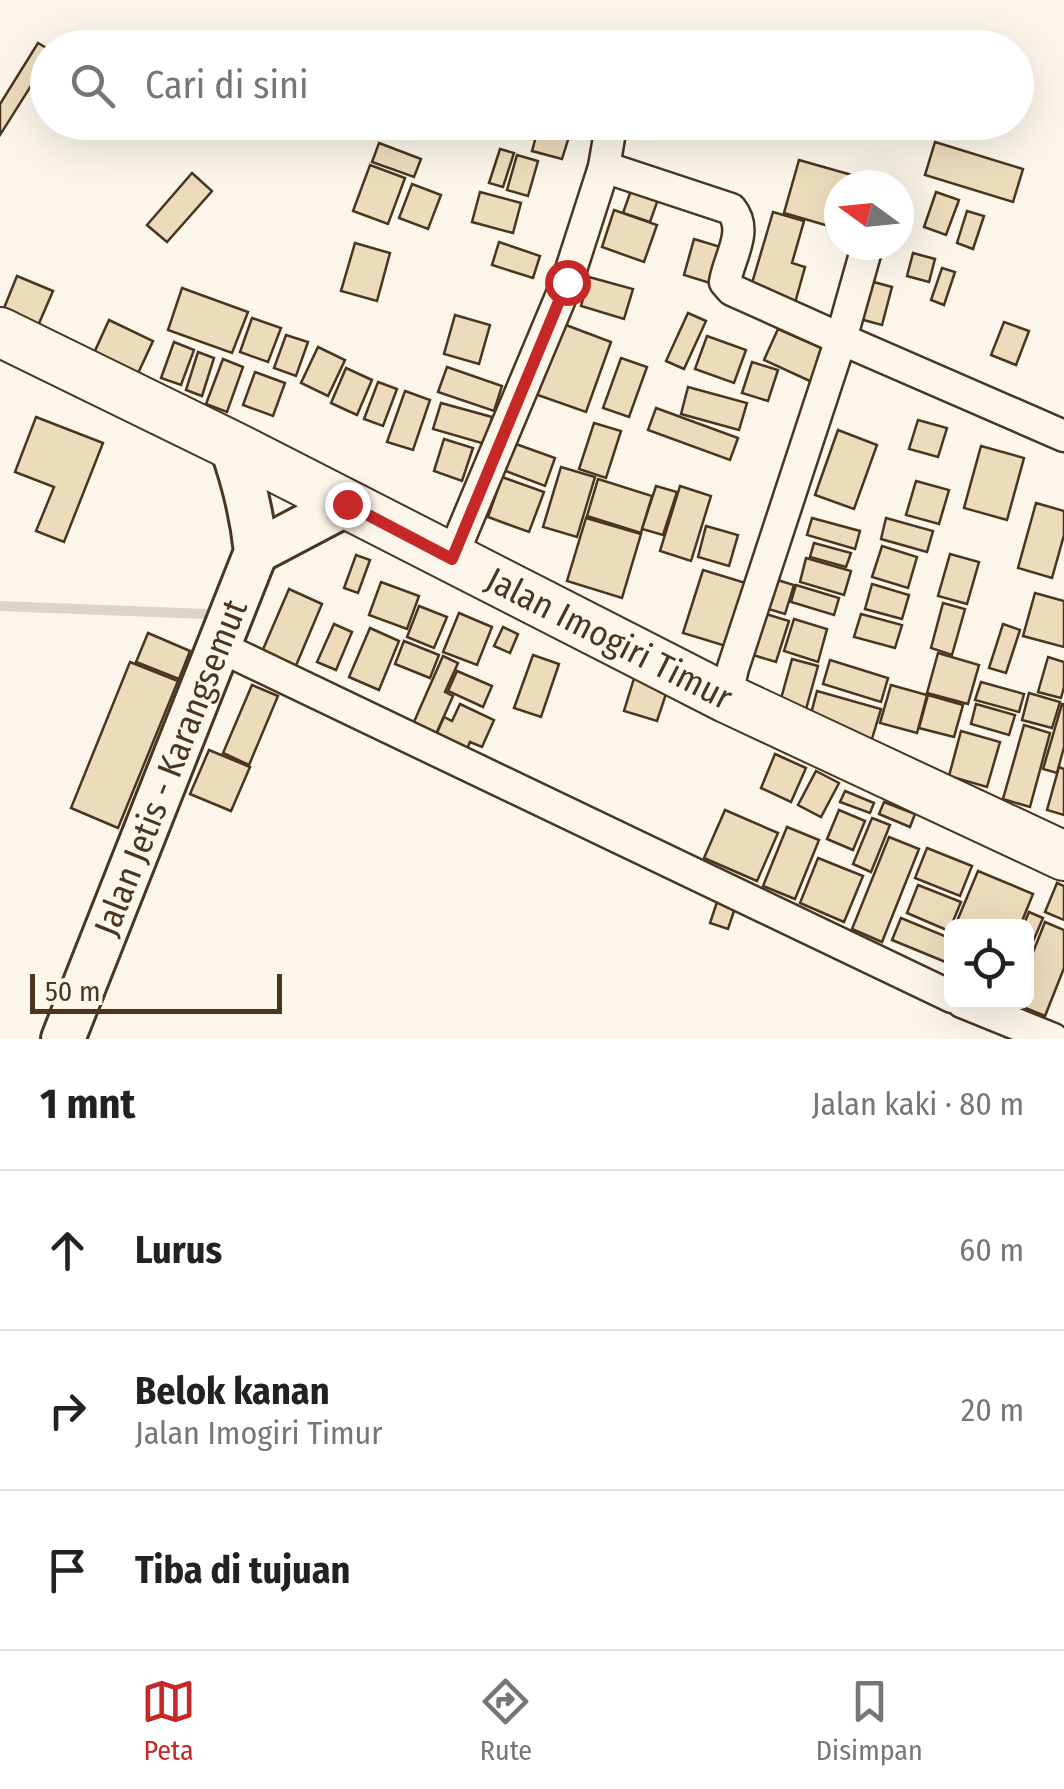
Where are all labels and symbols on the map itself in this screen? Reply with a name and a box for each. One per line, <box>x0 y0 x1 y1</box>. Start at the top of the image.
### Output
north arrow <box>824 170 914 260</box>
route start <box>545 260 591 306</box>
route end <box>325 482 371 528</box>
street label: Jalan Imogiri Timur <box>479 558 739 719</box>
street label: Jalan Jetis - Karangsemut <box>85 593 256 942</box>
scale bar <box>30 969 282 1014</box>

